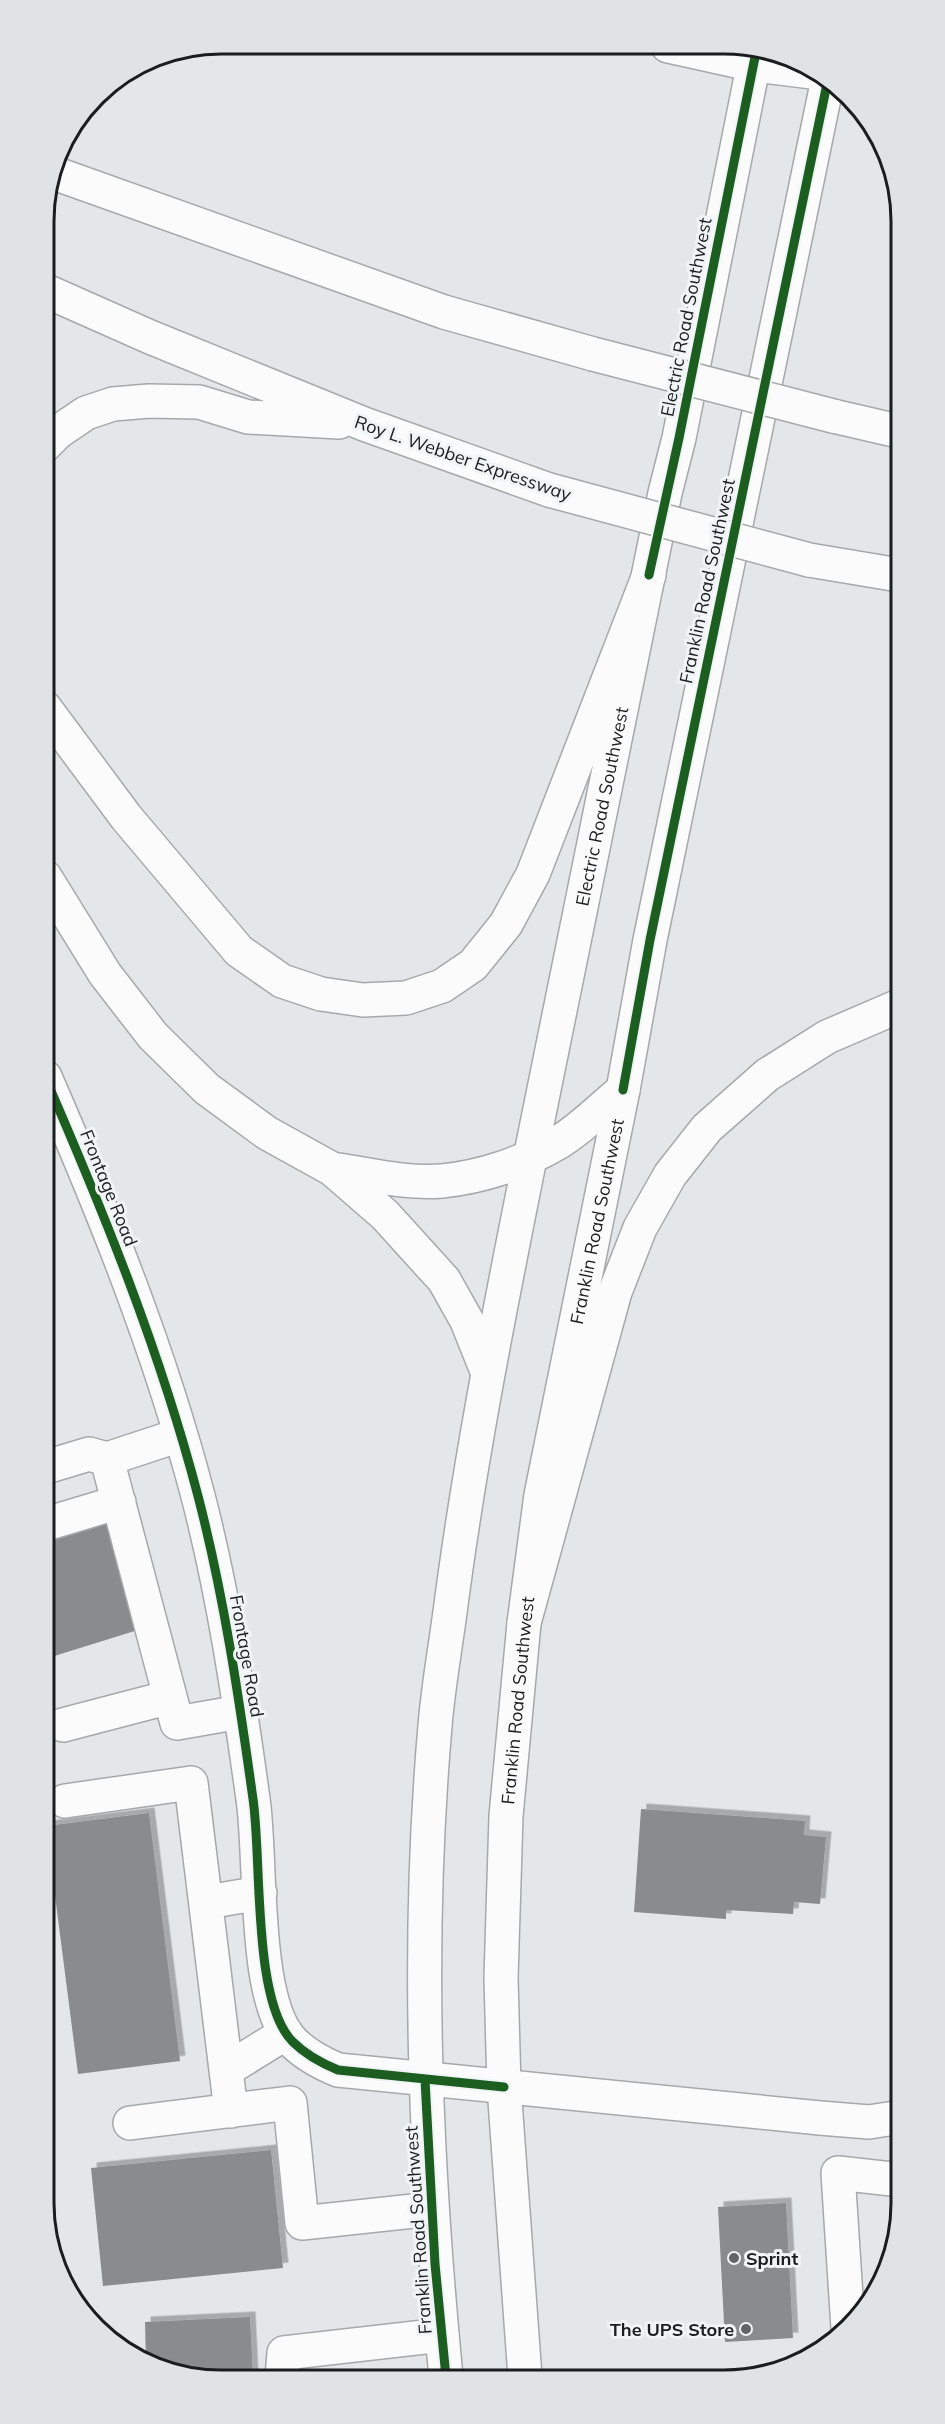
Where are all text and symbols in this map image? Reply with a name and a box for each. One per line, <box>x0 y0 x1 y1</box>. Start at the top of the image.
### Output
street label: Electric Road Southwest <box>655 216 717 418</box>
street label: Roy L. Webber Expressway <box>352 410 575 506</box>
street label: Franklin Road Southwest <box>674 477 740 685</box>
street label: Electric Road Southwest <box>570 705 633 908</box>
street label: Franklin Road Southwest <box>564 1117 628 1326</box>
street label: Frontage Road <box>75 1126 143 1250</box>
street label: Frontage Road <box>225 1593 269 1719</box>
street label: Franklin Road Southwest <box>496 1595 539 1805</box>
street label: Franklin Road Southwest <box>399 2125 437 2335</box>
place label: Sprint <box>746 2247 798 2270</box>
marker: Sprint <box>727 2251 741 2265</box>
place label: The UPS Store <box>610 2318 734 2341</box>
marker: The UPS Store <box>739 2322 753 2336</box>

